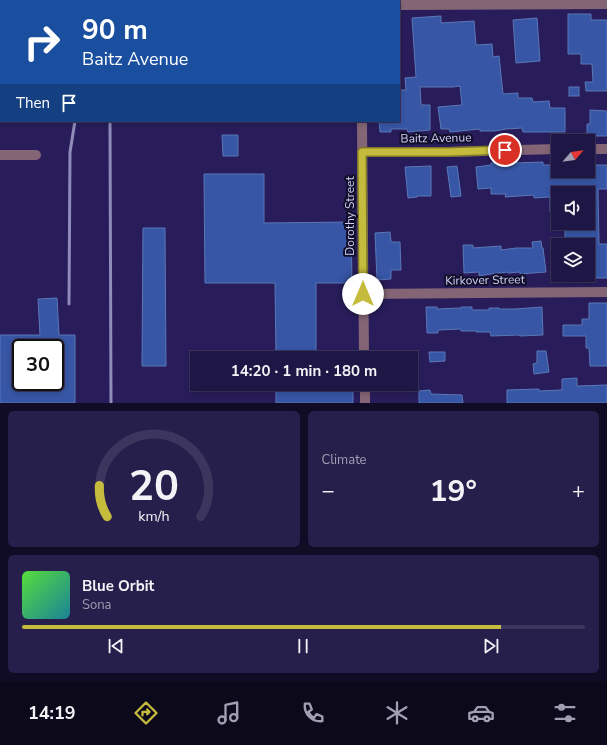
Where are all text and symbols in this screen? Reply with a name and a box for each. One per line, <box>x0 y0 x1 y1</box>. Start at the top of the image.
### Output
text: 90 m <box>82 11 148 49</box>
icon: right <box>16 16 68 68</box>
text: Baitz Avenue <box>82 47 188 71</box>
icon: arrive <box>58 92 80 114</box>
text: Then <box>16 93 50 113</box>
street label: Baitz Avenue <box>400 129 472 147</box>
pin <box>488 133 522 167</box>
north arrow <box>551 134 595 178</box>
map controls <box>551 134 595 282</box>
icon: arrive <box>494 139 516 161</box>
street label: Dorothy Street <box>342 176 358 256</box>
button: sound <box>551 186 595 230</box>
button: layers <box>551 238 595 282</box>
street label: Kirkover Street <box>445 271 526 289</box>
position arrow <box>342 273 384 315</box>
speed limit sign: 30 <box>12 339 64 391</box>
text: 14:20 · 1 min · 180 m <box>231 361 377 381</box>
text: Climate <box>322 451 367 469</box>
text: 20 <box>129 458 179 515</box>
text: 19° <box>430 471 477 512</box>
text: − <box>322 476 335 506</box>
text: + <box>572 476 585 506</box>
text: km/h <box>138 507 169 526</box>
text: Blue Orbit <box>82 576 154 596</box>
text: Sona <box>82 596 112 614</box>
icon: previous <box>105 635 127 657</box>
icon: pause <box>292 635 314 657</box>
icon: next <box>480 635 502 657</box>
icon: directions <box>132 699 160 727</box>
icon: music <box>215 699 243 727</box>
icon: phone <box>299 699 327 727</box>
icon: climate <box>383 699 411 727</box>
icon: car <box>467 699 495 727</box>
icon: filters <box>551 699 579 727</box>
text: 14:19 <box>28 701 76 725</box>

